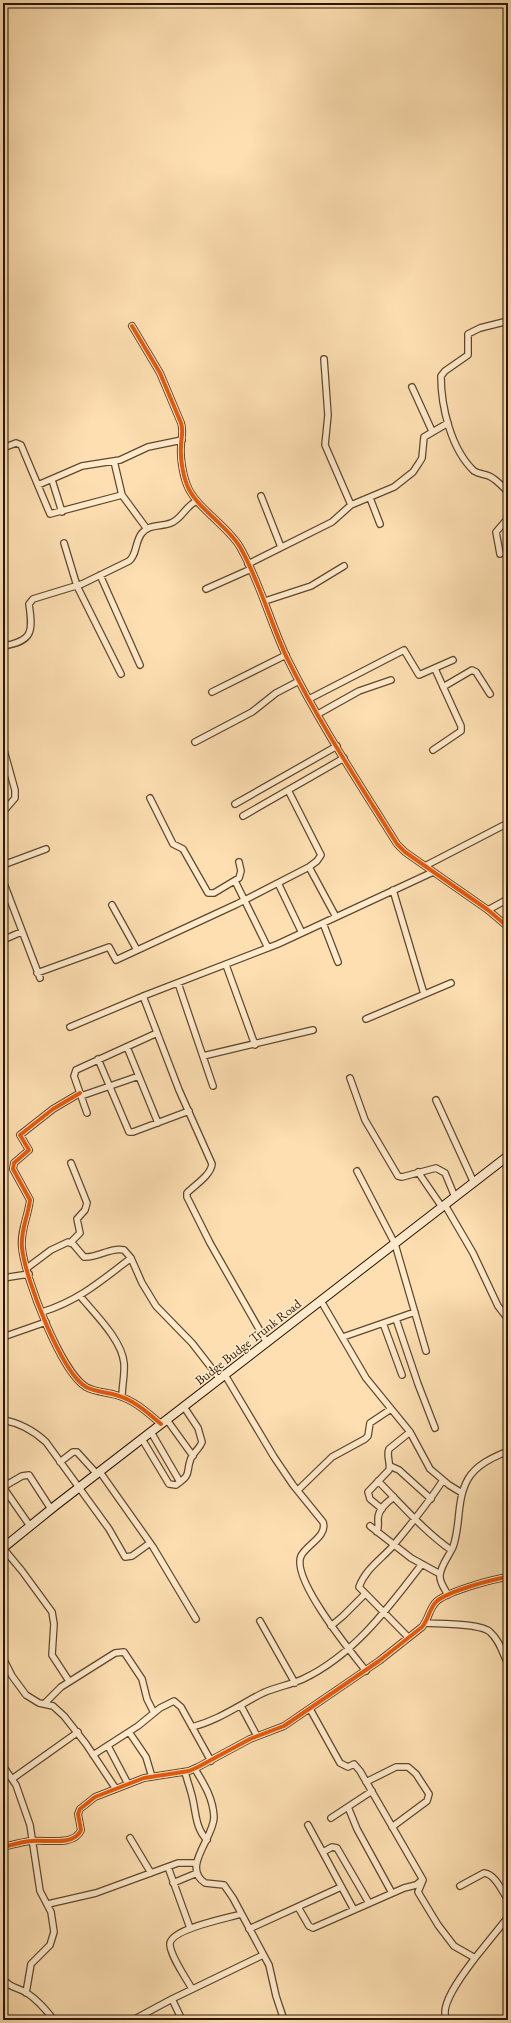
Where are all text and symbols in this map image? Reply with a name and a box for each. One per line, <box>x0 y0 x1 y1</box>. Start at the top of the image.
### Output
street label: Budge Budge Trunk Road <box>191 1295 305 1389</box>

